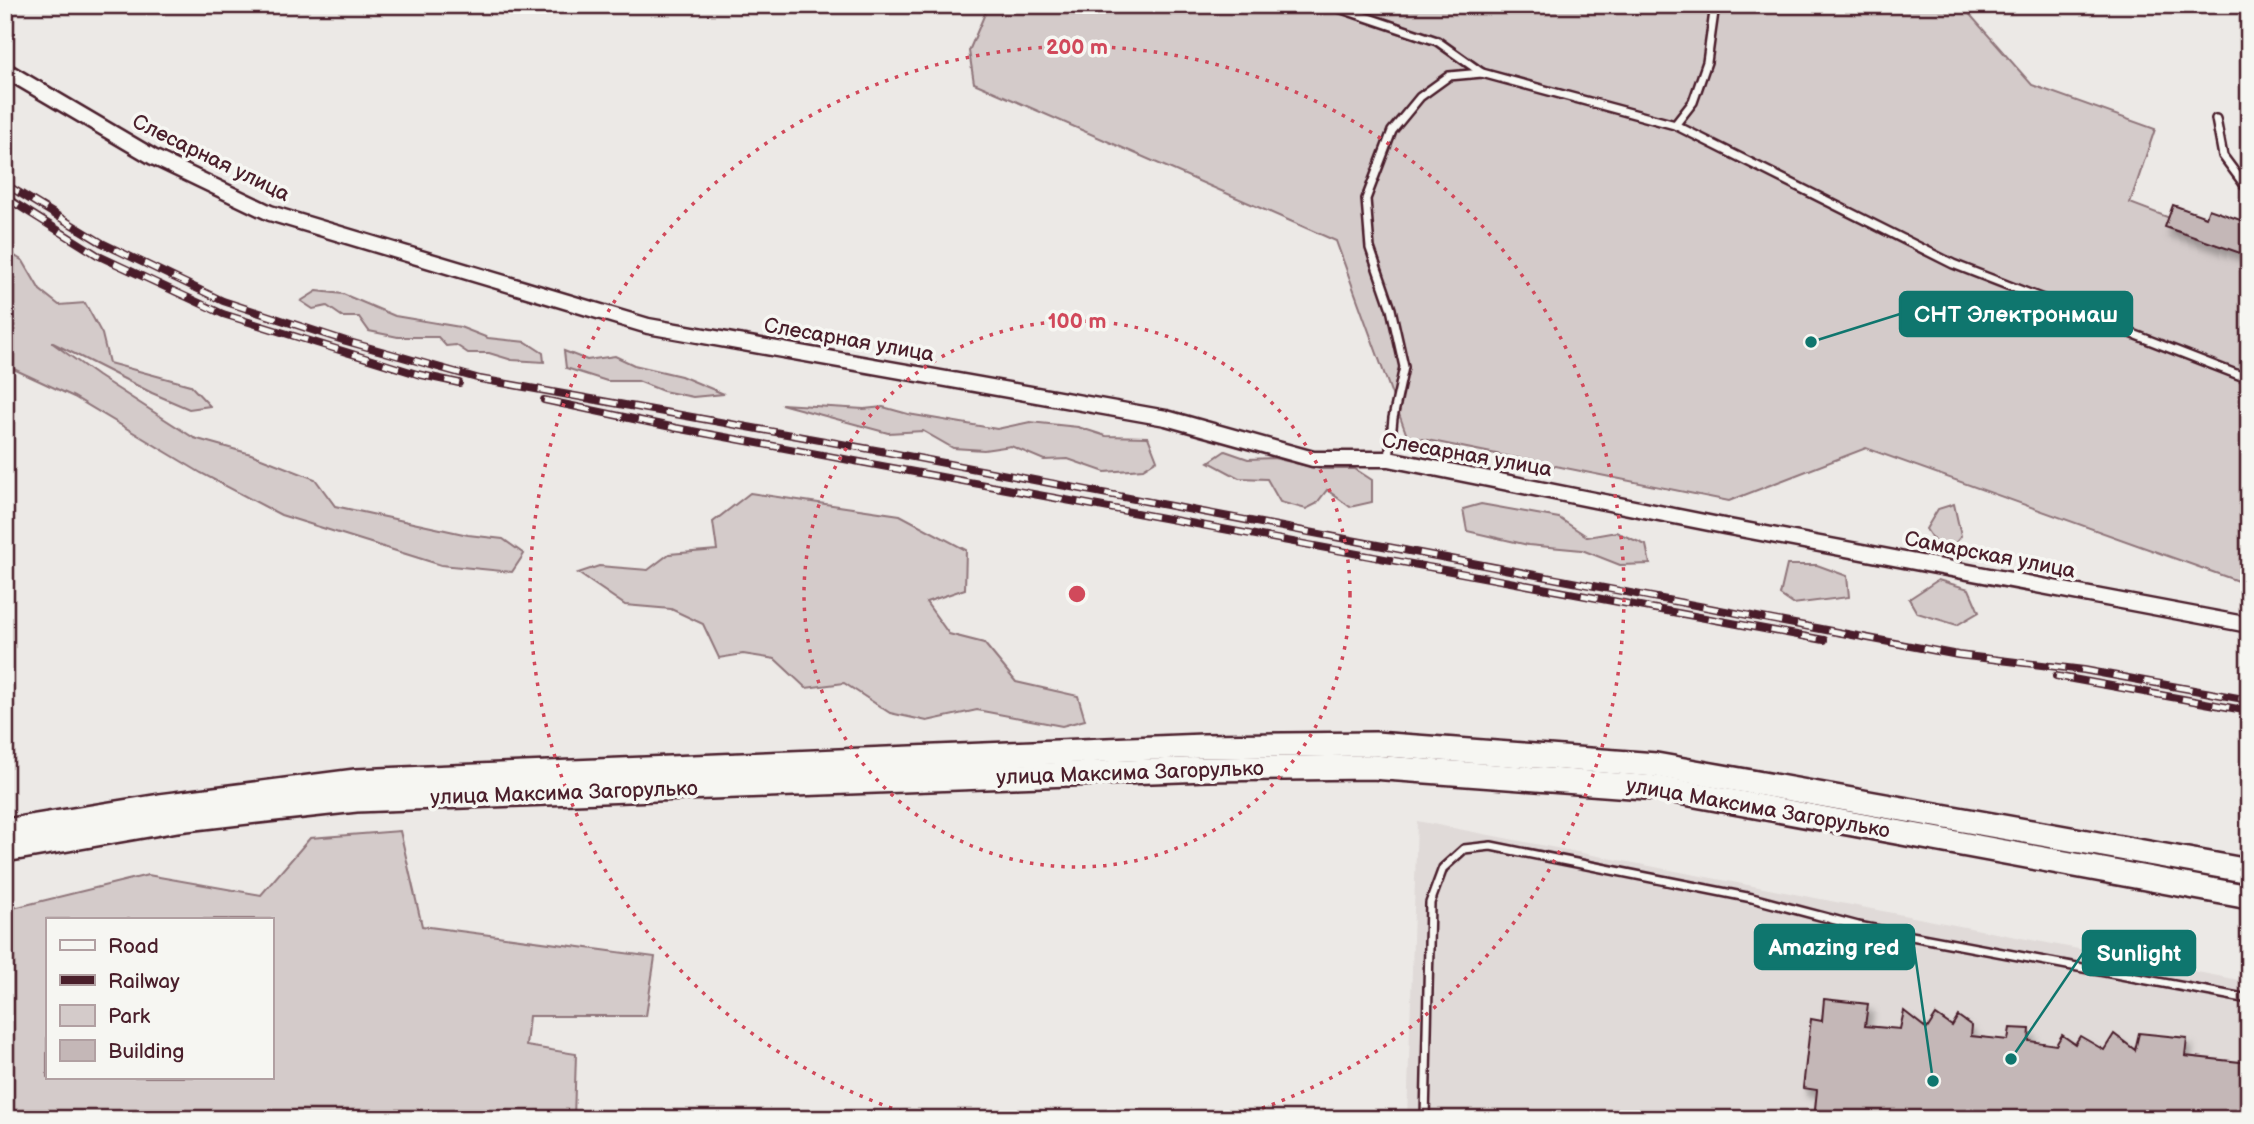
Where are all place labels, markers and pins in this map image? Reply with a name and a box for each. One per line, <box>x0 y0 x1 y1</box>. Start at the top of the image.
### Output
callout: СНТ Электронмаш <box>1900 292 2132 336</box>
centre of rings <box>1065 582 1089 606</box>
callout: Amazing red <box>1755 925 1914 969</box>
callout: Sunlight <box>2083 931 2195 975</box>

